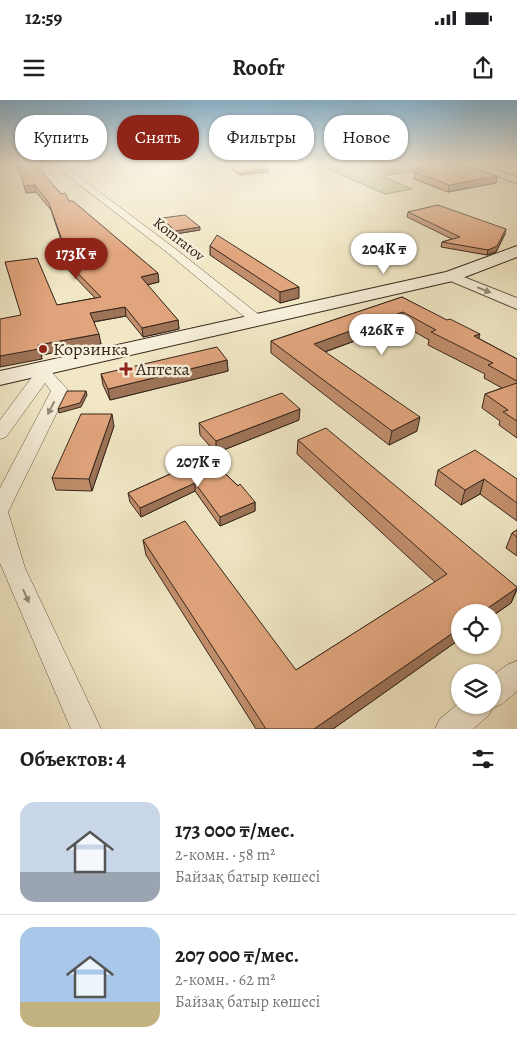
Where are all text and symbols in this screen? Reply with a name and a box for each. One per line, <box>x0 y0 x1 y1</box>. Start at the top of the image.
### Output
text: 12:59 <box>25 5 62 31</box>
text: Roofr <box>232 53 285 83</box>
icon: menu <box>20 54 48 82</box>
icon: share <box>469 54 497 82</box>
chip: Купить <box>15 115 107 160</box>
chip: Снять <box>117 115 199 160</box>
chip: Фильтры <box>209 115 314 160</box>
chip: Новое <box>324 115 408 160</box>
street label: Komratov <box>149 213 209 266</box>
pin: 204K ₸ <box>343 232 425 275</box>
pin: 173K ₸ <box>35 238 117 280</box>
text: 204K ₸ <box>362 238 406 260</box>
text: 173K ₸ <box>56 243 96 265</box>
one-way arrow <box>477 286 492 294</box>
pin: 426K ₸ <box>341 314 423 356</box>
text: 426K ₸ <box>360 319 404 341</box>
place label: Корзинка <box>53 337 129 361</box>
marker: Корзинка <box>37 343 49 355</box>
place label: Аптека <box>135 357 191 381</box>
marker: Аптека <box>120 363 132 375</box>
one-way arrow <box>47 401 55 415</box>
pin: 207K ₸ <box>157 446 239 488</box>
text: 207K ₸ <box>176 451 220 473</box>
one-way arrow <box>22 589 30 603</box>
map controls <box>451 604 501 714</box>
button: locate <box>451 604 501 654</box>
button: layers <box>451 664 501 714</box>
text: Объектов: 4 <box>20 745 126 773</box>
icon: filters <box>469 745 497 773</box>
text: 173 000 ₸/мес. <box>175 816 295 844</box>
icon: home <box>60 822 120 882</box>
text: 2-комн. · 58 m² <box>175 844 275 866</box>
text: Байзақ батыр көшесі <box>175 866 320 888</box>
text: 207 000 ₸/мес. <box>175 941 299 969</box>
icon: home <box>60 947 120 1007</box>
text: 2-комн. · 62 m² <box>175 969 276 991</box>
text: Байзақ батыр көшесі <box>175 991 320 1013</box>

